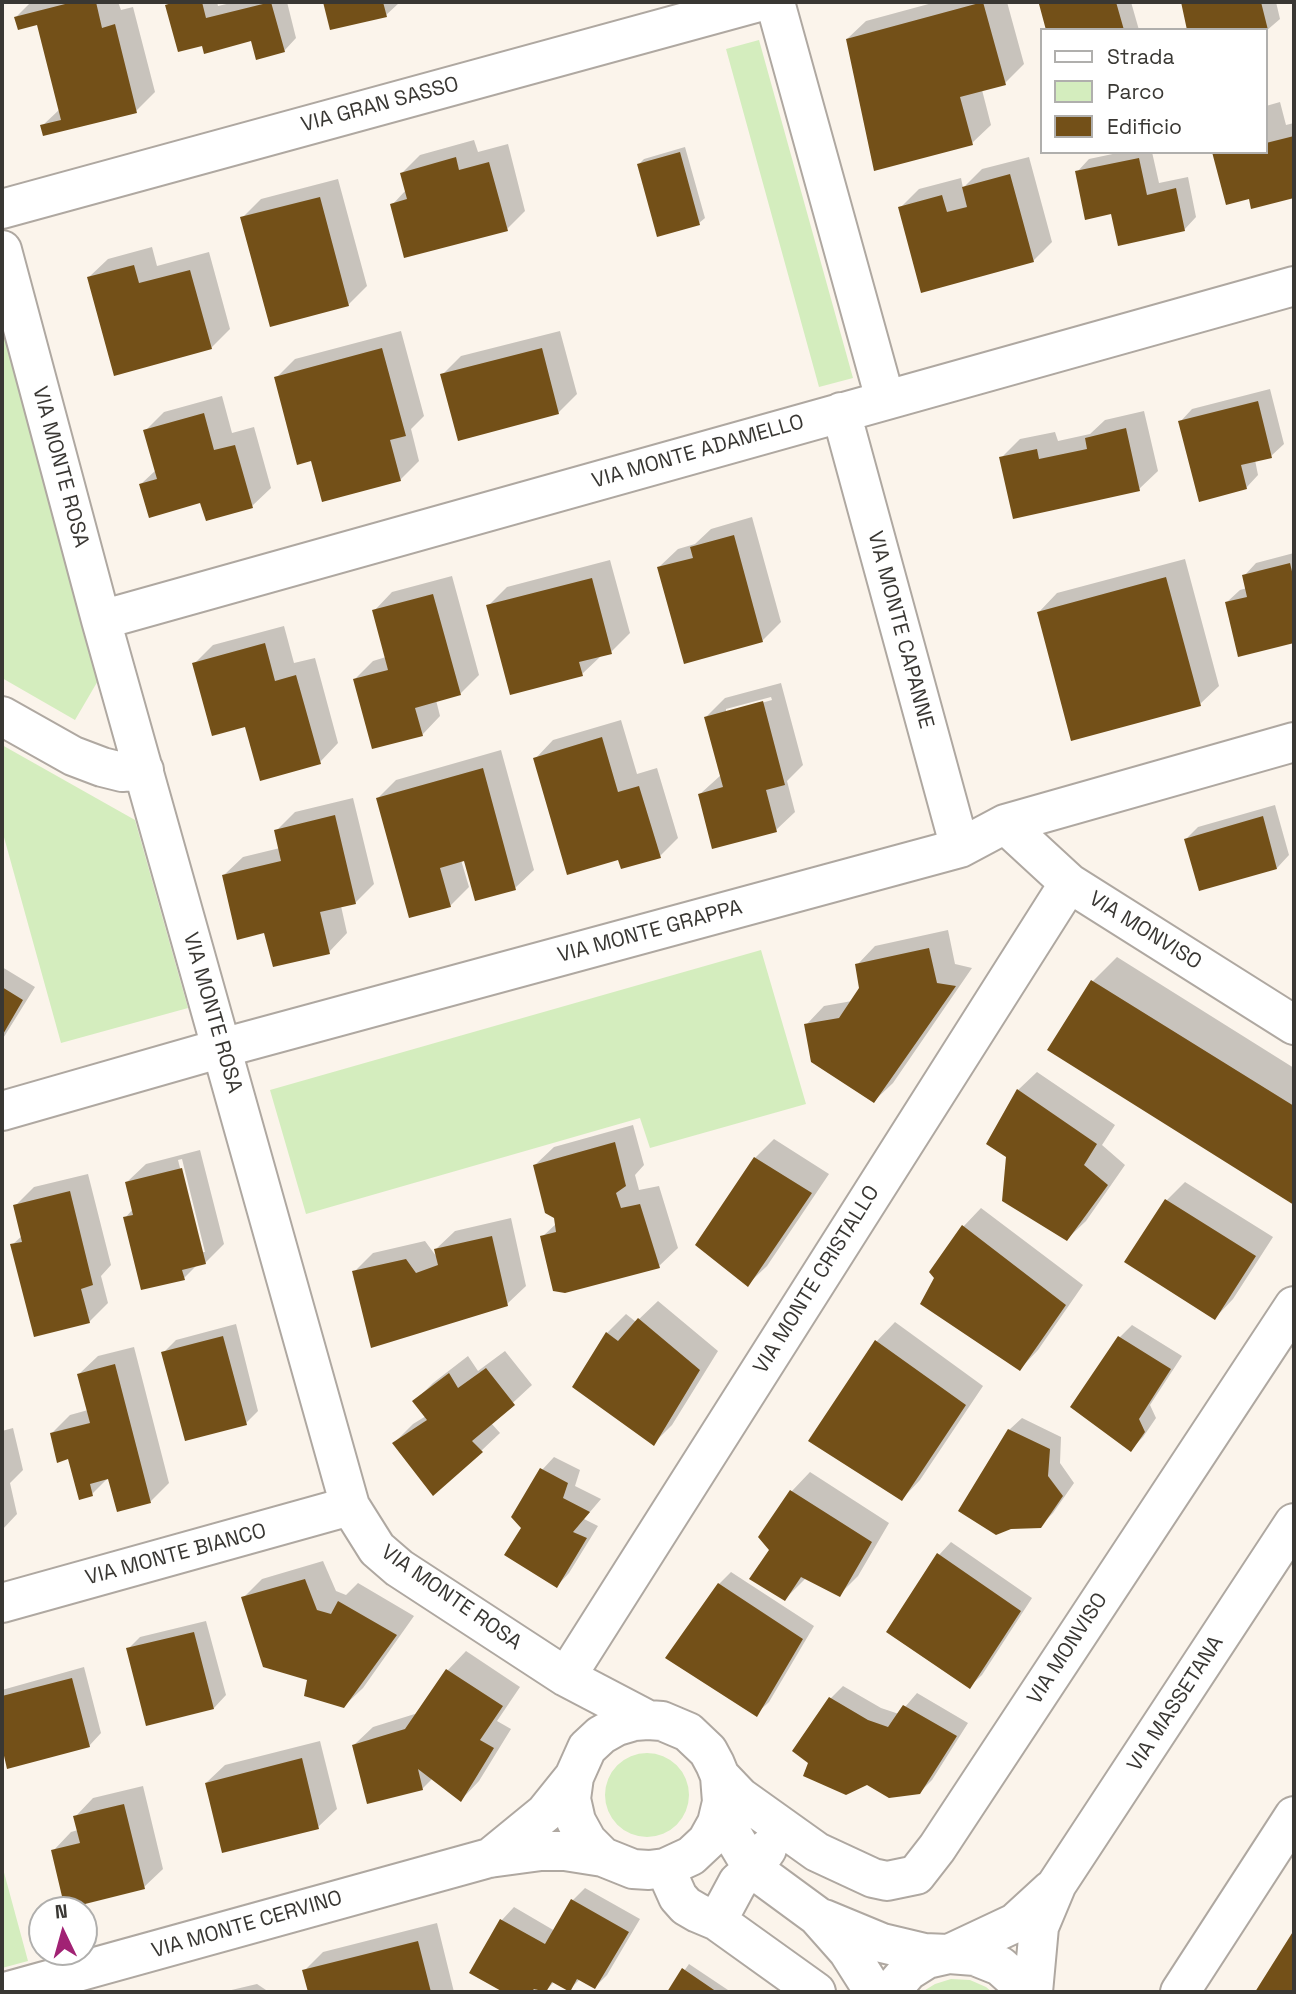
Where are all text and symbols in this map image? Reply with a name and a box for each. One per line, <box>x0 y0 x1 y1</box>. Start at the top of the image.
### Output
legend <box>1040 28 1268 154</box>
text: Strada <box>1107 43 1174 70</box>
street label: VIA GRAN SASSO <box>298 72 462 138</box>
text: Parco <box>1107 78 1165 105</box>
text: Edificio <box>1107 113 1182 140</box>
street label: VIA MONTE ROSA <box>26 384 94 550</box>
street label: VIA MONTE ADAMELLO <box>589 410 807 494</box>
street label: VIA MONTE CAPANNE <box>862 528 938 732</box>
street label: VIA MONVISO <box>1084 886 1206 976</box>
street label: VIA MONTE GRAPPA <box>555 895 745 969</box>
street label: VIA MONTE ROSA <box>177 930 247 1096</box>
street label: VIA MONTE CRISTALLO <box>749 1181 885 1379</box>
street label: VIA MONTE BIANCO <box>83 1519 269 1591</box>
street label: VIA MONTE ROSA <box>376 1540 526 1656</box>
street label: VIA MONVISO <box>1023 1588 1113 1710</box>
street label: VIA MASSETANA <box>1123 1631 1229 1777</box>
street label: VIA MONTE CERVINO <box>149 1886 345 1964</box>
north arrow <box>28 1896 98 1966</box>
text: N <box>54 1899 69 1925</box>

